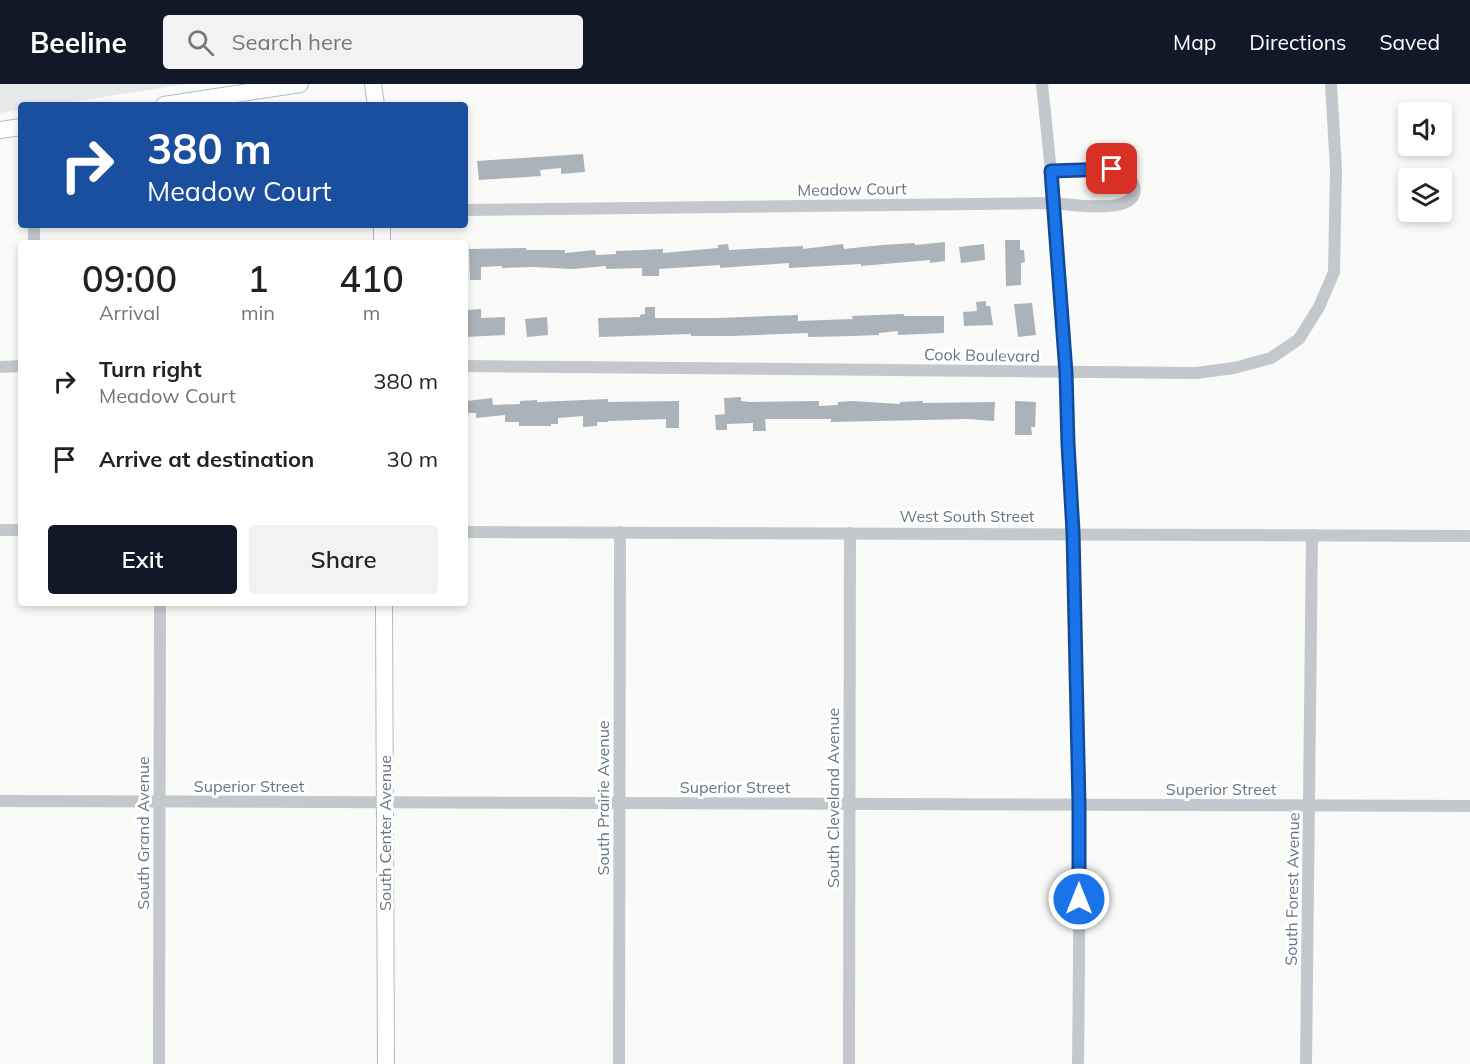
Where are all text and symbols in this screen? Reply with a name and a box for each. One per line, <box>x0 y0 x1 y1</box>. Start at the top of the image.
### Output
search box <box>163 15 583 69</box>
text: Beeline <box>30 25 127 60</box>
icon: search <box>184 26 217 59</box>
text: Search here <box>232 28 353 56</box>
text: Map <box>1173 29 1216 55</box>
text: Directions <box>1249 29 1346 55</box>
text: Saved <box>1379 29 1440 55</box>
map controls <box>1398 102 1452 222</box>
button: sound <box>1398 102 1452 156</box>
text: 380 m <box>147 122 272 175</box>
icon: right <box>48 126 126 204</box>
pin <box>1086 143 1137 194</box>
icon: arrive <box>1095 152 1128 185</box>
button: layers <box>1398 168 1452 222</box>
text: Meadow Court <box>147 174 331 208</box>
street label: Meadow Court <box>797 178 907 200</box>
text: 09:00 <box>82 256 177 301</box>
text: 1 <box>247 256 269 301</box>
text: 410 <box>339 256 404 301</box>
text: Arrival <box>99 300 160 325</box>
text: min <box>241 300 275 325</box>
text: m <box>363 300 380 325</box>
street label: Cook Boulevard <box>924 344 1040 366</box>
text: Turn right <box>99 355 202 383</box>
icon: right <box>48 365 81 398</box>
text: 380 m <box>373 367 438 395</box>
text: Meadow Court <box>99 383 236 408</box>
icon: arrive <box>48 443 81 476</box>
text: Arrive at destination <box>99 445 314 473</box>
text: 30 m <box>387 445 438 473</box>
street label: West South Street <box>900 506 1035 526</box>
button: Exit <box>48 525 237 594</box>
button: Share <box>249 525 438 594</box>
street label: South Cleveland Avenue <box>823 708 843 888</box>
street label: South Prairie Avenue <box>593 720 613 876</box>
street label: South Center Avenue <box>375 755 395 911</box>
street label: South Grand Avenue <box>133 756 153 910</box>
street label: Superior Street <box>194 776 305 796</box>
street label: Superior Street <box>680 777 791 797</box>
street label: Superior Street <box>1166 779 1277 799</box>
street label: South Forest Avenue <box>1281 812 1303 966</box>
position arrow <box>1047 867 1111 931</box>

